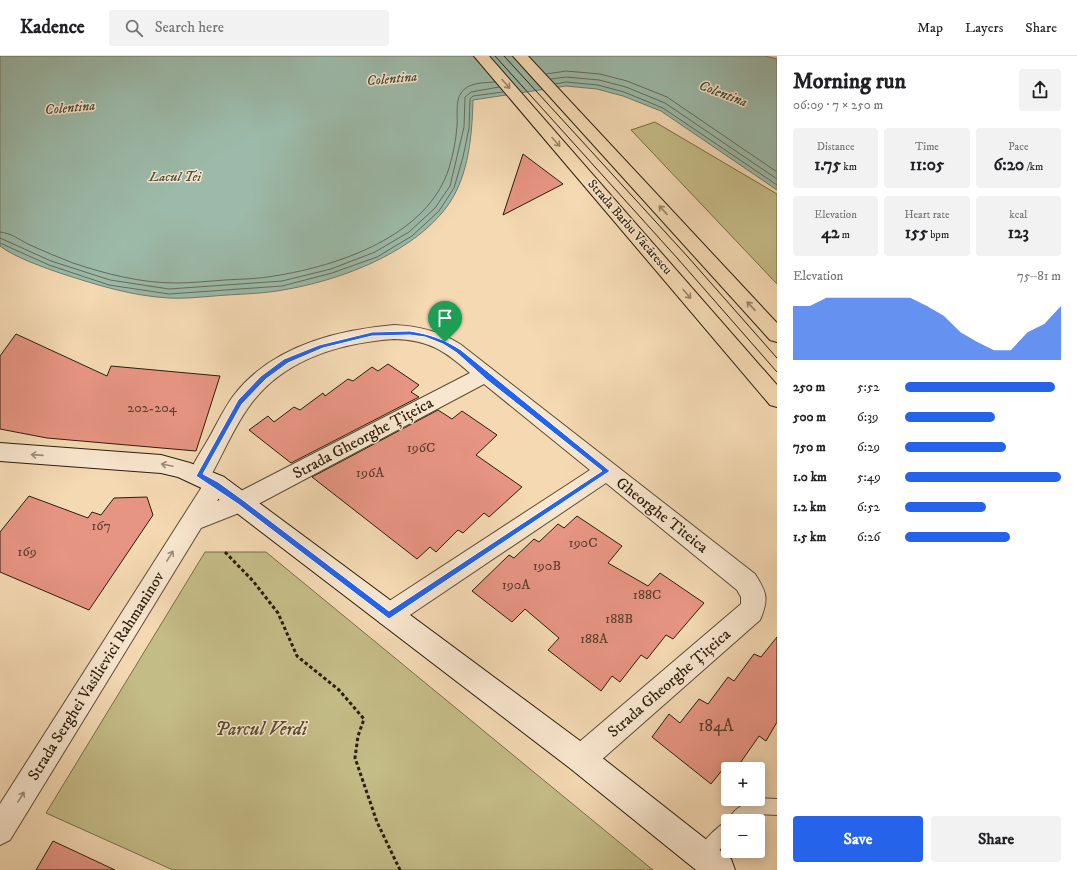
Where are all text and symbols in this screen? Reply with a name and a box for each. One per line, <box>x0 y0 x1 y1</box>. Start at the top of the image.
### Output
search box <box>109 10 389 46</box>
text: Kadence <box>20 16 85 39</box>
icon: search <box>123 17 145 39</box>
text: Search here <box>155 18 224 37</box>
text: Map <box>917 19 943 37</box>
text: Layers <box>965 19 1003 37</box>
text: Share <box>1025 19 1057 37</box>
water label: Colentina <box>366 68 418 90</box>
text: Morning run <box>793 68 906 95</box>
button: share <box>1019 69 1061 111</box>
water label: Colentina <box>696 77 750 111</box>
one-way arrow <box>501 79 510 90</box>
water label: Colentina <box>44 97 96 119</box>
text: 06:09 · 7 × 250 m <box>793 97 883 113</box>
one-way arrow <box>552 137 561 147</box>
text: Distance <box>817 140 855 154</box>
text: Time <box>915 140 939 154</box>
text: Pace <box>1008 140 1029 154</box>
text: 1.75 <box>814 154 841 176</box>
text: 11:05 <box>910 154 944 176</box>
text: 6:20 <box>993 154 1024 176</box>
text: km <box>841 160 857 174</box>
text: /km <box>1024 160 1043 174</box>
water label: Lacul Tei <box>148 168 202 186</box>
street label: Strada Barbu Văcărescu <box>584 176 676 278</box>
one-way arrow <box>658 205 667 215</box>
text: Elevation <box>814 208 857 222</box>
text: Heart rate <box>904 208 950 222</box>
text: kcal <box>1009 208 1027 222</box>
text: 42 <box>821 222 839 244</box>
text: 155 <box>905 222 928 244</box>
text: 123 <box>1008 222 1029 244</box>
text: m <box>839 228 850 242</box>
text: bpm <box>928 228 949 242</box>
text: Elevation <box>793 268 843 284</box>
text: 75–81 m <box>1017 268 1061 284</box>
one-way arrow <box>682 288 691 299</box>
pin <box>428 301 462 342</box>
one-way arrow <box>746 301 755 311</box>
icon: arrive <box>434 307 456 329</box>
text: 250 m <box>793 379 825 395</box>
text: 5:52 <box>857 379 880 395</box>
street label: Strada Gheorghe Țițeica <box>289 392 437 484</box>
house number: 202-204 <box>127 399 178 417</box>
text: 500 m <box>793 409 826 425</box>
text: 6:39 <box>857 409 879 425</box>
house number: 196C <box>407 439 435 457</box>
text: 750 m <box>793 439 826 455</box>
text: 6:29 <box>857 439 880 455</box>
one-way arrow <box>31 451 44 458</box>
one-way arrow <box>161 461 174 469</box>
house number: 196A <box>356 464 385 482</box>
text: 1.0 km <box>793 469 827 485</box>
text: 5:49 <box>857 469 881 485</box>
street label: Gheorghe Titeica <box>612 473 712 557</box>
text: 1.2 km <box>793 499 826 515</box>
text: 6:52 <box>857 499 880 515</box>
house number: 167 <box>91 517 111 535</box>
text: 1.5 km <box>793 529 826 545</box>
text: 6:26 <box>857 529 880 545</box>
house number: 190C <box>569 534 597 552</box>
house number: 169 <box>17 543 37 561</box>
one-way arrow <box>167 550 175 562</box>
house number: 190B <box>533 557 561 575</box>
street label: Strada Serghei Vasilievici Rahmaninov <box>23 567 169 784</box>
house number: 190A <box>502 576 531 594</box>
house number: 188C <box>633 586 661 604</box>
house number: 188B <box>605 610 633 628</box>
street label: Strada Gheorghe Țițeica <box>603 624 735 742</box>
house number: 188A <box>580 630 609 648</box>
house number: 184A <box>698 715 734 737</box>
park label: Parcul Verdi <box>215 718 308 741</box>
map controls <box>721 762 765 858</box>
button: + <box>721 762 765 806</box>
one-way arrow <box>17 791 25 803</box>
button: − <box>721 814 765 858</box>
button: Save <box>793 816 923 862</box>
button: Share <box>931 816 1061 862</box>

